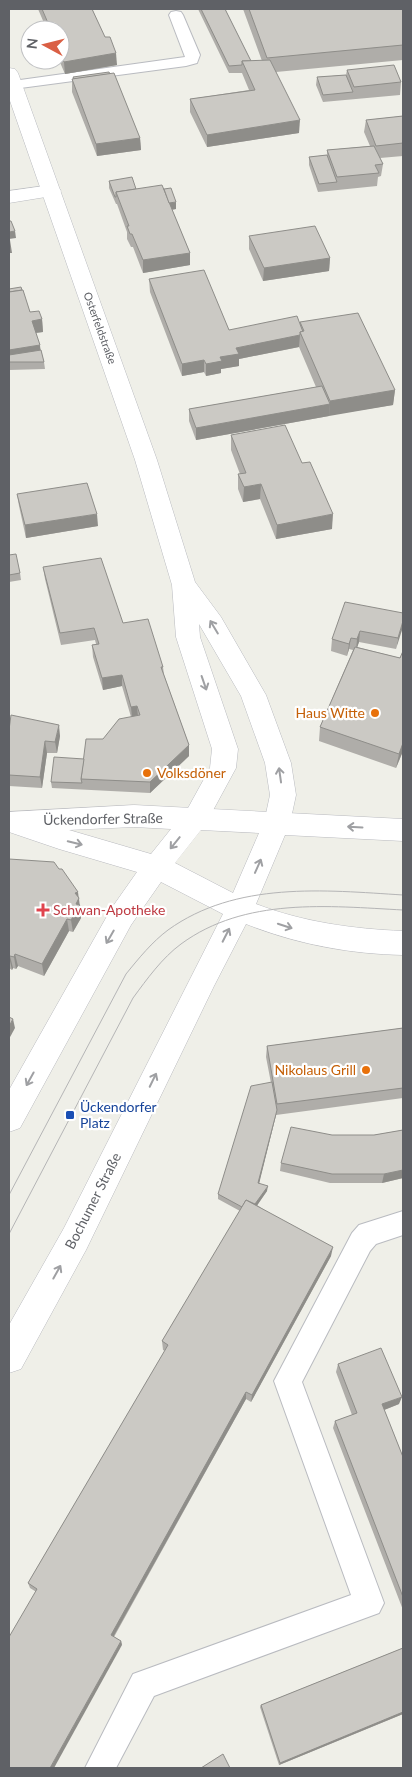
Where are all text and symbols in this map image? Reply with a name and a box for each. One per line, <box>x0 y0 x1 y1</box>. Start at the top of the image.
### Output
north arrow <box>20 20 70 70</box>
text: N <box>23 37 41 50</box>
street label: Osterfeldstraße <box>81 290 120 366</box>
one-way arrow <box>209 620 219 635</box>
one-way arrow <box>200 675 209 691</box>
place label: Haus Witte <box>296 704 365 721</box>
marker: Haus Witte <box>369 707 381 719</box>
place label: Volksdöner <box>157 764 226 781</box>
marker: Volksdöner <box>141 767 153 779</box>
one-way arrow <box>275 767 285 783</box>
street label: Ückendorfer Straße <box>43 809 163 828</box>
one-way arrow <box>347 822 363 831</box>
one-way arrow <box>170 836 181 849</box>
one-way arrow <box>66 839 82 848</box>
one-way arrow <box>254 859 264 874</box>
place label: Schwan-Apotheke <box>53 901 165 918</box>
marker: Schwan-Apotheke <box>37 904 49 916</box>
one-way arrow <box>277 922 293 932</box>
one-way arrow <box>222 928 231 943</box>
one-way arrow <box>104 929 114 944</box>
place label: Nikolaus Grill <box>275 1061 356 1078</box>
marker: Nikolaus Grill <box>360 1064 372 1076</box>
one-way arrow <box>25 1071 35 1085</box>
one-way arrow <box>149 1073 158 1088</box>
place label: Ückendorfer Platz <box>80 1098 157 1131</box>
marker: Ückendorfer Platz <box>64 1109 76 1121</box>
street label: Bochumer Straße <box>61 1150 124 1252</box>
one-way arrow <box>52 1266 62 1280</box>

